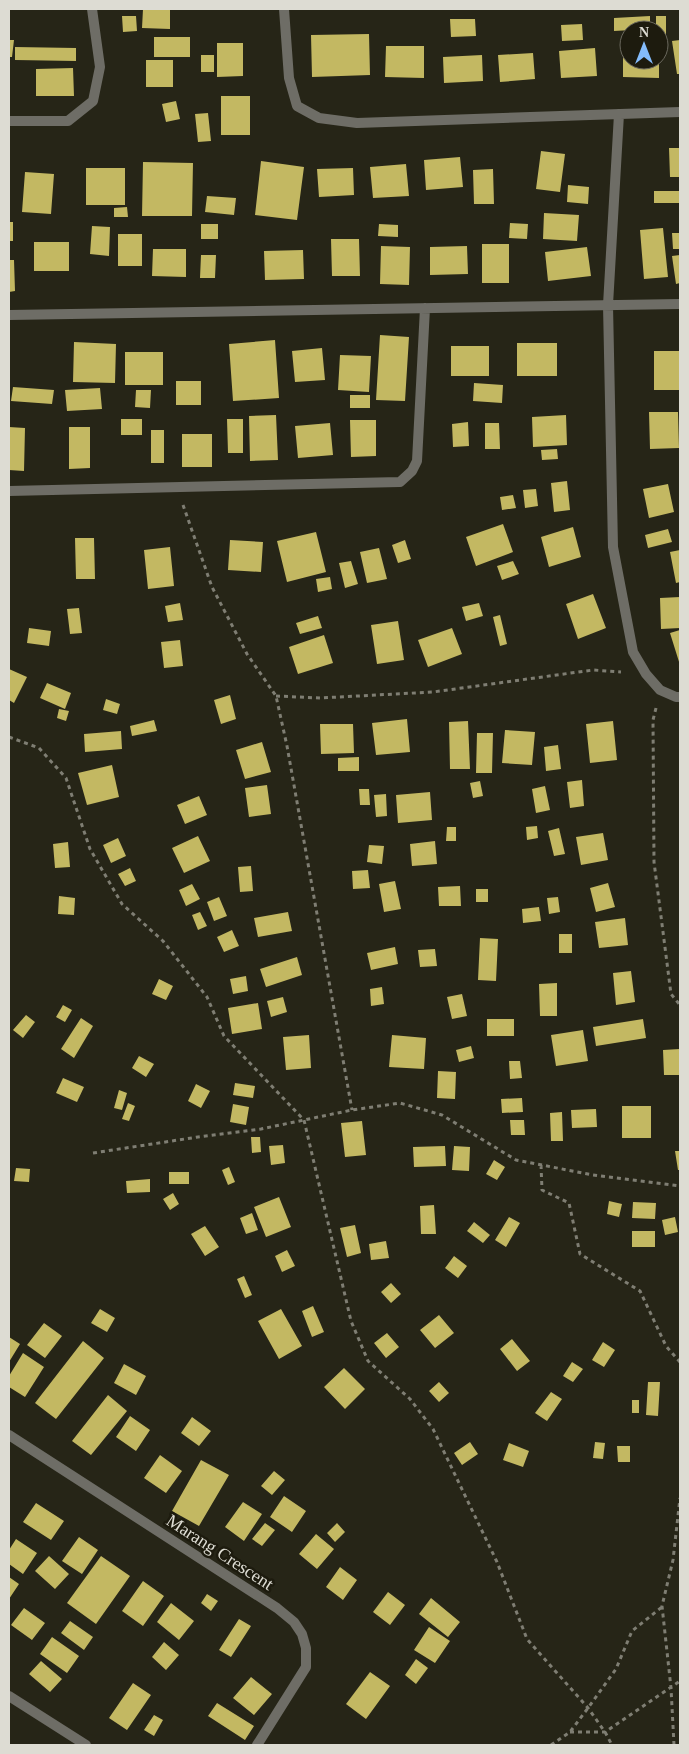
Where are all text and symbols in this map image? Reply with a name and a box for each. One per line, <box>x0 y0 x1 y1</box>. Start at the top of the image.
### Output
north arrow <box>619 20 669 70</box>
text: N <box>639 25 649 40</box>
street label: Marang Crescent <box>163 1510 277 1594</box>

